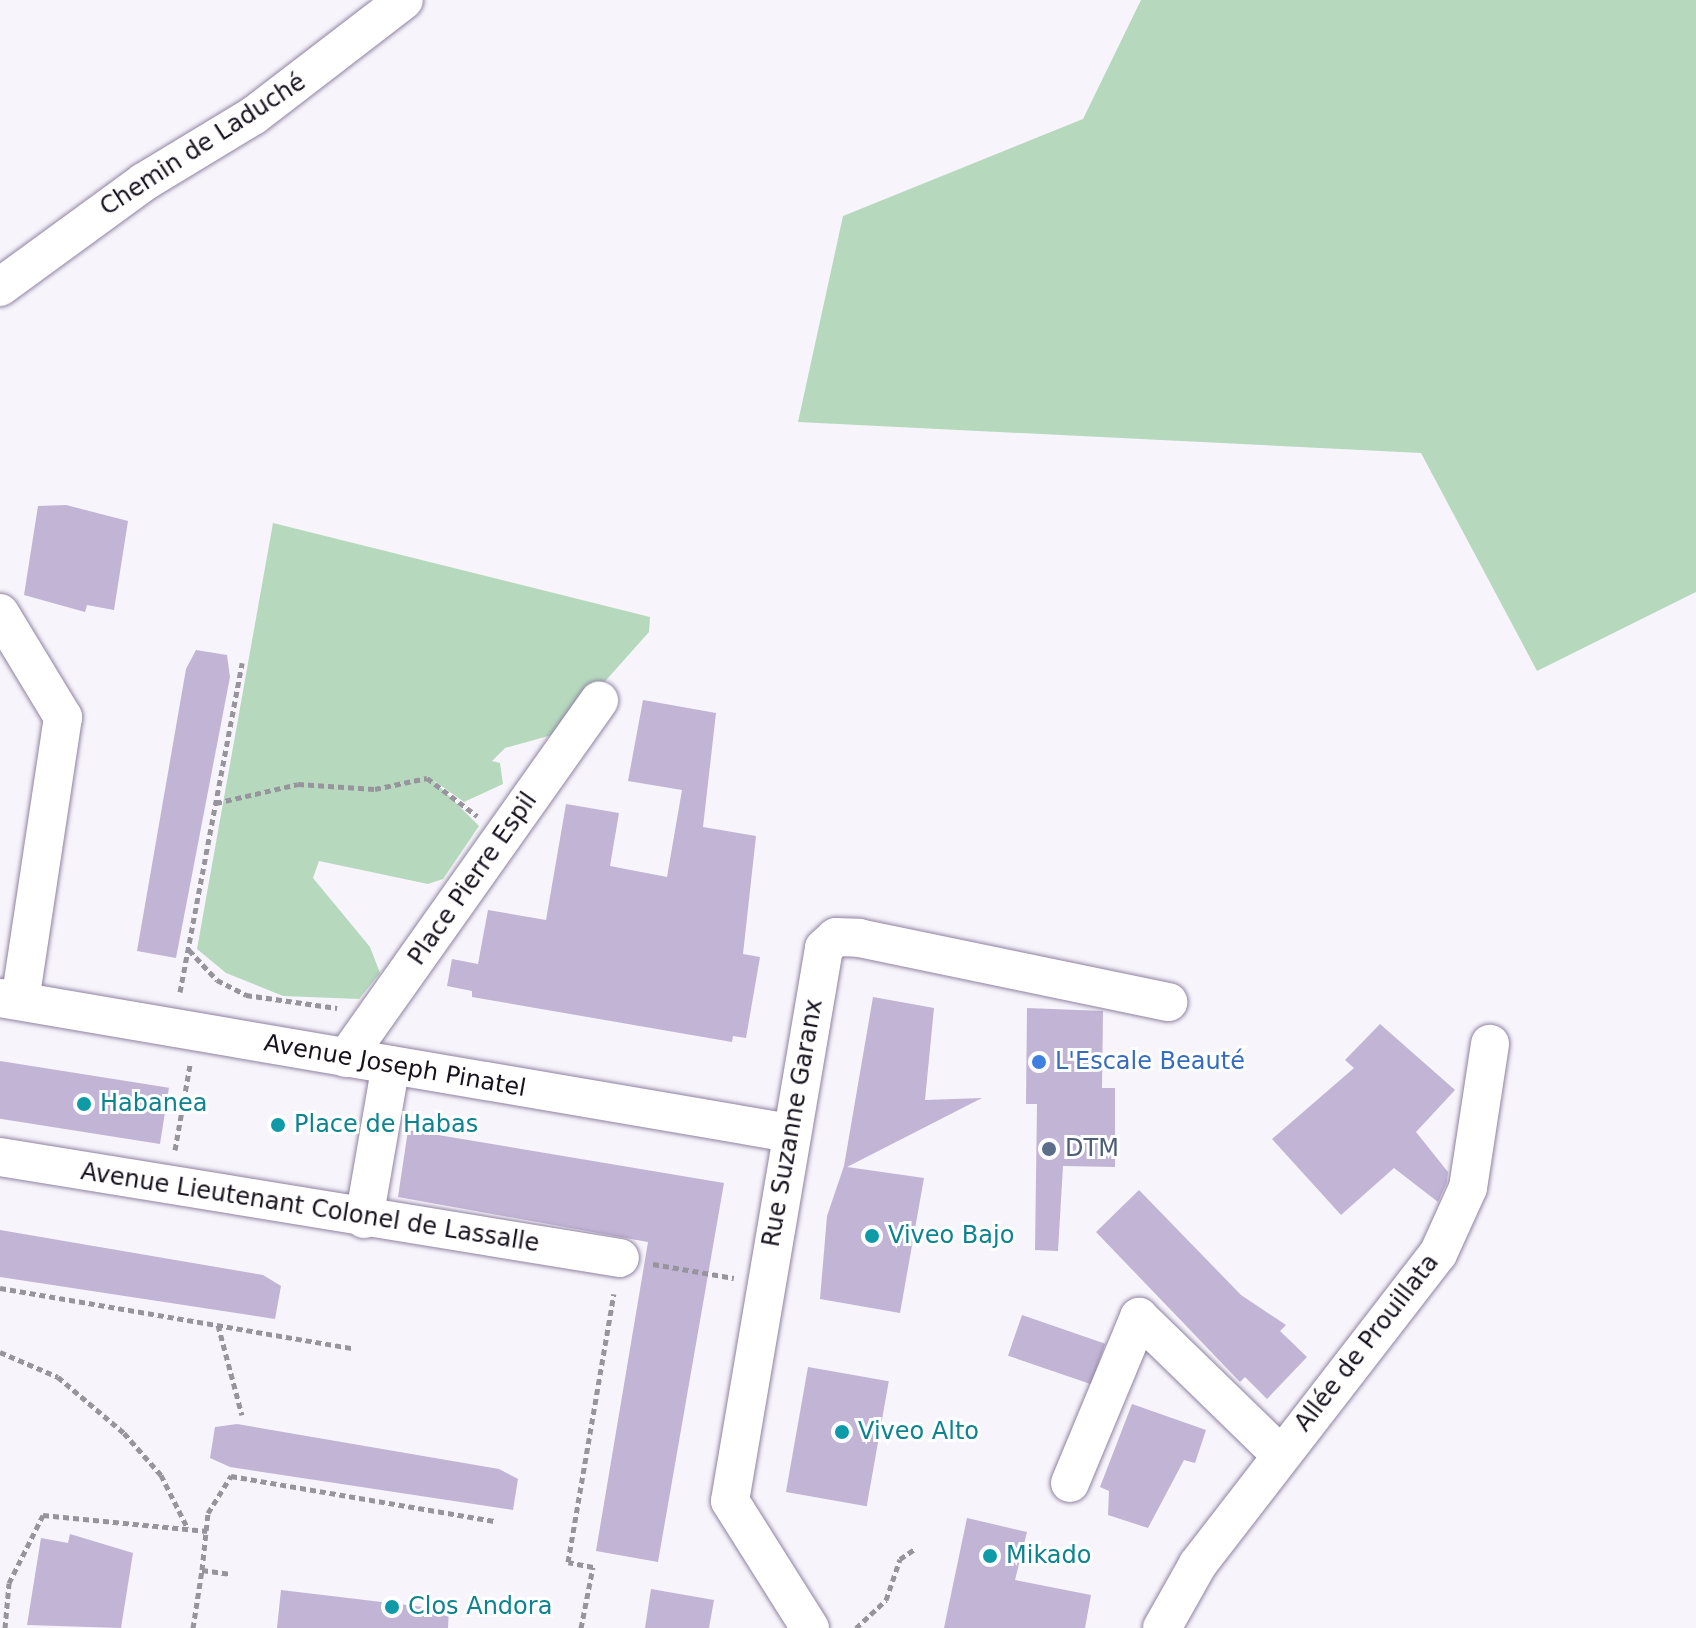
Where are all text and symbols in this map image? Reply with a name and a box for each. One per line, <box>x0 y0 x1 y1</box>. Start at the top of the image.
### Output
street label: Chemin de Laduché <box>95 68 311 222</box>
street label: Place Pierre Espil <box>403 787 543 971</box>
street label: Rue Suzanne Garanx <box>757 997 829 1249</box>
street label: Avenue Joseph Pinatel <box>262 1029 528 1103</box>
place label: L'Escale Beauté <box>1055 1048 1245 1076</box>
marker: L'Escale Beauté <box>1030 1053 1048 1071</box>
place label: Habanea <box>100 1090 207 1118</box>
marker: Habanea <box>75 1095 93 1113</box>
place label: Place de Habas <box>294 1111 478 1139</box>
marker: Place de Habas <box>269 1116 287 1134</box>
place label: DTM <box>1065 1135 1119 1163</box>
marker: DTM <box>1040 1140 1058 1158</box>
street label: Avenue Lieutenant Colonel de Lassalle <box>79 1158 541 1258</box>
place label: Viveo Bajo <box>888 1222 1014 1250</box>
marker: Viveo Bajo <box>863 1227 881 1245</box>
street label: Allée de Prouillata <box>1289 1249 1445 1437</box>
place label: Viveo Alto <box>858 1418 979 1446</box>
marker: Viveo Alto <box>833 1423 851 1441</box>
place label: Mikado <box>1006 1542 1091 1570</box>
marker: Mikado <box>981 1547 999 1565</box>
place label: Clos Andora <box>408 1593 552 1621</box>
marker: Clos Andora <box>383 1598 401 1616</box>

